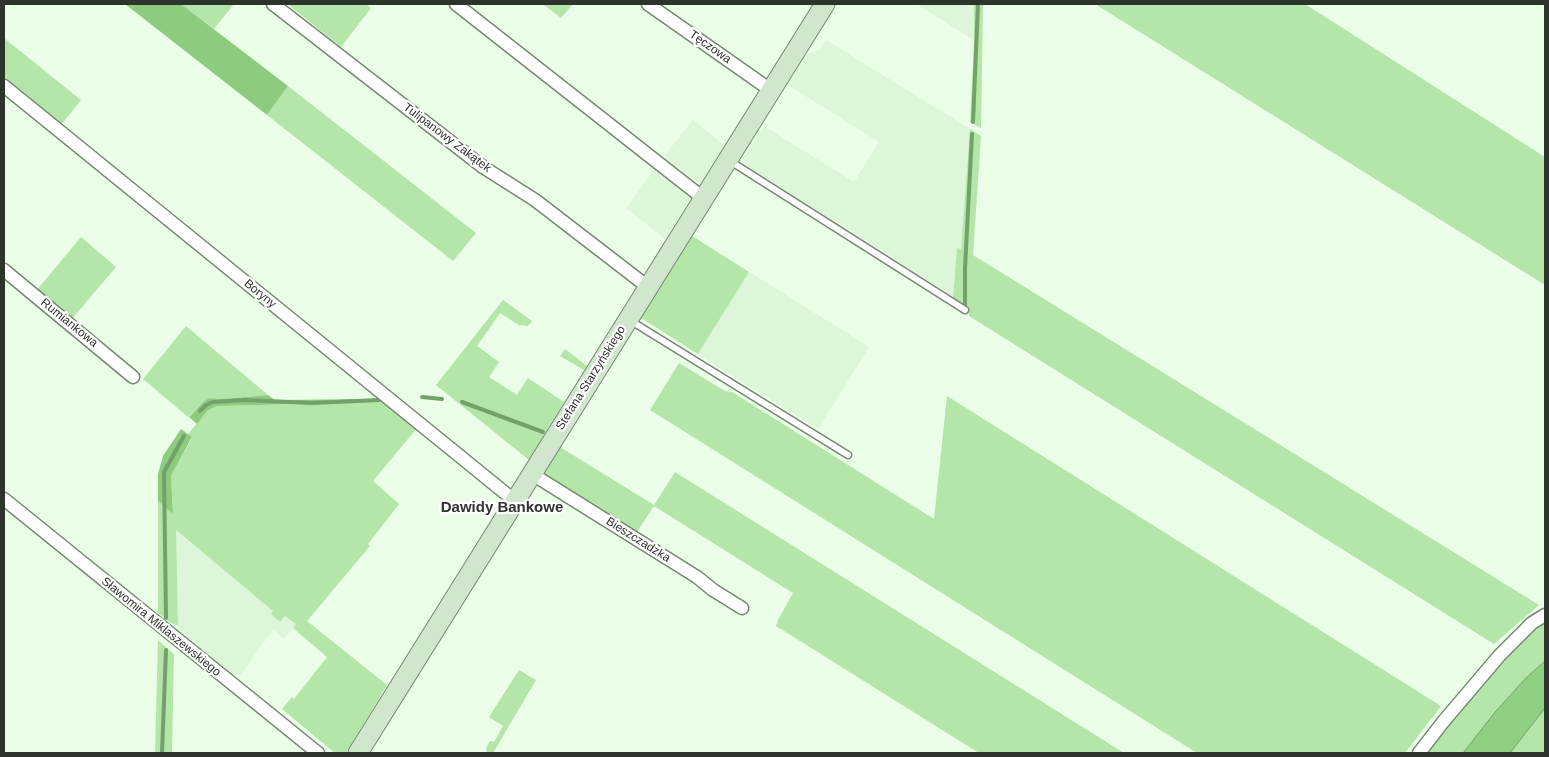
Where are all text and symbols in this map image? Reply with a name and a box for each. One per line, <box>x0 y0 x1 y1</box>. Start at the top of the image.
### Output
street label: Tęczowa <box>686 27 734 67</box>
street label: Tulipanowy Zakątek <box>400 100 494 176</box>
street label: Boryny <box>241 277 279 311</box>
street label: Rumiankowa <box>38 296 100 350</box>
street label: Stefana Starzyńskiego <box>553 323 629 433</box>
district label: Dawidy Bankowe <box>441 499 563 517</box>
street label: Bieszczadzka <box>603 514 673 566</box>
street label: Sławomira Miklaszewskiego <box>98 574 224 680</box>

